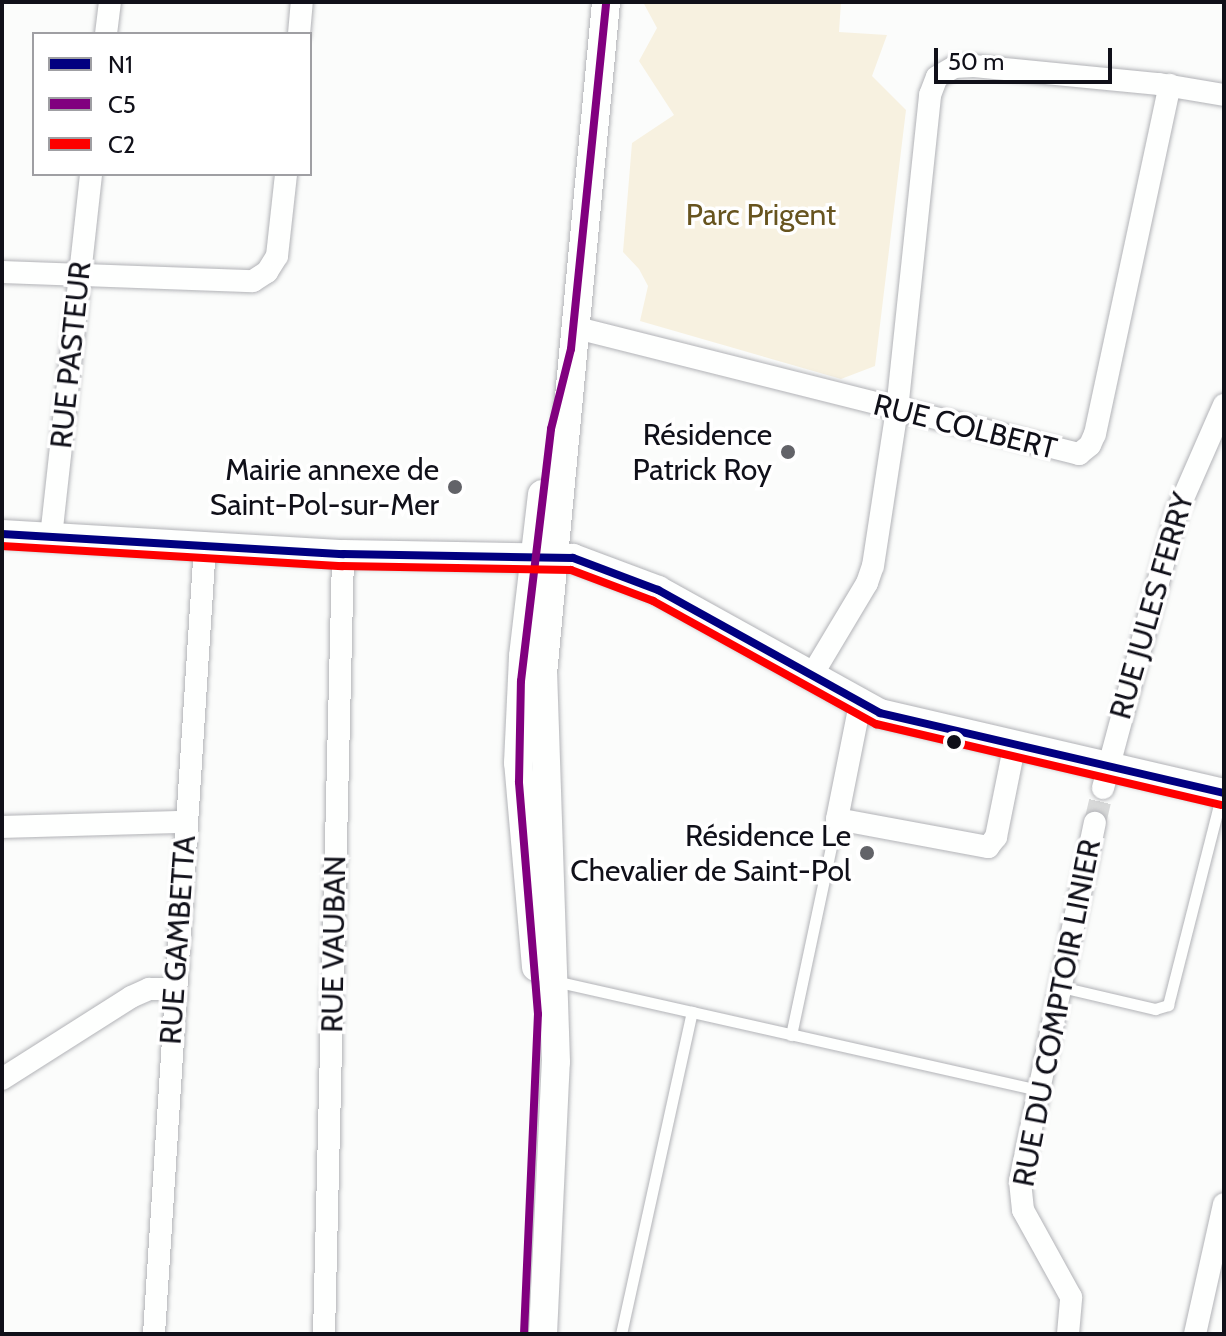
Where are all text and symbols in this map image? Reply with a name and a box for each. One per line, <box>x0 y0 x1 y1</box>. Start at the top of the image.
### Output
legend <box>32 32 312 176</box>
scale bar <box>938 32 1116 82</box>
text: 50 m <box>948 47 1004 76</box>
text: N1 <box>108 50 133 79</box>
text: C5 <box>108 90 136 119</box>
text: C2 <box>108 130 135 159</box>
park label: Parc Prigent <box>686 197 836 233</box>
street label: RUE PASTEUR <box>43 260 99 450</box>
street label: RUE COLBERT <box>870 387 1060 467</box>
place label: Résidence Patrick Roy <box>633 417 772 488</box>
marker: Résidence Patrick Roy <box>779 443 797 461</box>
place label: Mairie annexe de Saint-Pol-sur-Mer <box>210 452 439 522</box>
marker: Mairie annexe de Saint-Pol-sur-Mer <box>446 478 464 496</box>
street label: RUE JULES FERRY <box>1102 489 1202 723</box>
unlabelled marker <box>946 734 962 750</box>
place label: Résidence Le Chevalier de Saint-Pol <box>570 818 851 888</box>
street label: RUE GAMBETTA <box>153 834 203 1046</box>
street label: RUE DU COMPTOIR LINIER <box>1006 836 1108 1190</box>
marker: Résidence Le Chevalier de Saint-Pol <box>858 844 876 862</box>
street label: RUE VAUBAN <box>314 855 354 1033</box>

